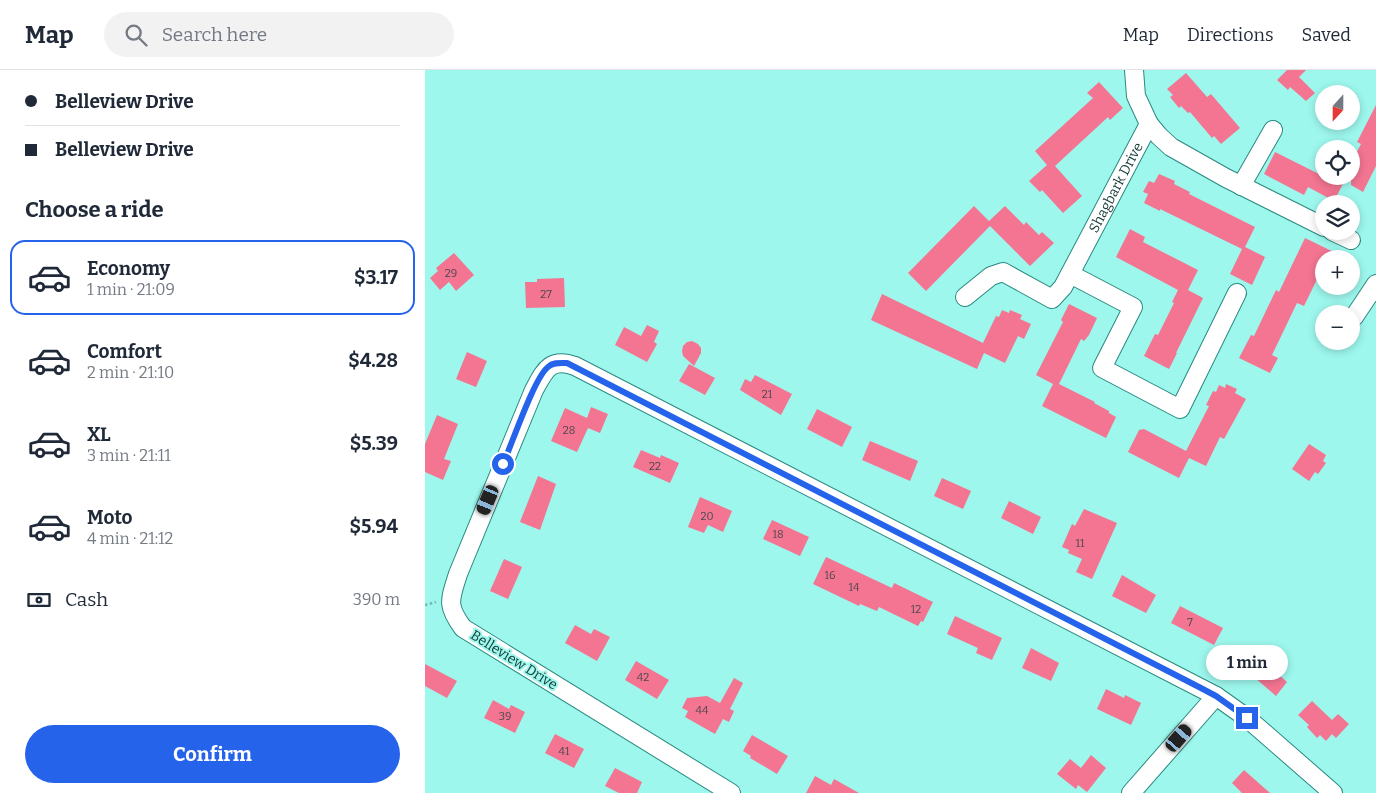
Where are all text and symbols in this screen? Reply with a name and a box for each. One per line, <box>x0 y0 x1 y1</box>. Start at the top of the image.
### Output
search box <box>104 12 454 57</box>
text: Map <box>25 21 74 49</box>
icon: search <box>122 21 150 49</box>
text: Search here <box>162 23 267 46</box>
text: Map <box>1123 24 1159 46</box>
text: Directions <box>1187 24 1274 46</box>
text: Saved <box>1302 24 1351 46</box>
north arrow <box>1315 85 1360 130</box>
map controls <box>1315 85 1360 350</box>
text: Belleview Drive <box>55 90 194 113</box>
text: Belleview Drive <box>55 138 194 161</box>
street label: Shagbark Drive <box>1085 139 1146 235</box>
button: locate <box>1315 140 1360 185</box>
button: layers <box>1315 195 1360 240</box>
text: Choose a ride <box>25 196 164 223</box>
button: + <box>1315 250 1360 295</box>
icon: car <box>27 255 72 300</box>
text: Economy <box>87 257 170 280</box>
text: $3.17 <box>354 266 398 289</box>
house number: 29 <box>445 267 457 280</box>
text: 1 min · 21:09 <box>87 280 175 299</box>
house number: 27 <box>540 288 552 301</box>
button: − <box>1315 305 1360 350</box>
icon: car <box>27 338 72 383</box>
text: Comfort <box>87 340 162 363</box>
text: $4.28 <box>348 349 398 372</box>
text: 2 min · 21:10 <box>87 363 174 382</box>
house number: 21 <box>762 388 773 401</box>
icon: car <box>27 421 72 466</box>
text: XL <box>87 423 111 446</box>
house number: 28 <box>563 424 575 437</box>
text: $5.39 <box>350 432 398 455</box>
text: 3 min · 21:11 <box>87 446 171 465</box>
route start <box>492 453 514 475</box>
house number: 22 <box>649 460 661 473</box>
car <box>475 483 500 517</box>
icon: car <box>27 504 72 549</box>
text: Moto <box>87 506 133 529</box>
house number: 20 <box>700 510 714 523</box>
text: $5.94 <box>350 515 398 538</box>
house number: 18 <box>772 528 784 541</box>
text: 4 min · 21:12 <box>87 529 173 548</box>
house number: 11 <box>1076 537 1085 550</box>
house number: 16 <box>825 569 835 582</box>
house number: 14 <box>849 581 860 594</box>
icon: cash <box>25 586 53 614</box>
text: Cash <box>65 588 108 611</box>
text: 390 m <box>353 590 400 609</box>
house number: 12 <box>911 603 921 616</box>
house number: 7 <box>1187 616 1193 629</box>
street label: Belleview Drive <box>467 626 561 694</box>
callout: 1 min <box>1206 646 1288 680</box>
text: 1 min <box>1227 653 1267 672</box>
house number: 42 <box>637 671 649 684</box>
house number: 44 <box>696 704 709 717</box>
route end <box>1236 707 1258 729</box>
house number: 39 <box>499 710 511 723</box>
car <box>1163 722 1194 754</box>
button: Confirm <box>25 725 400 783</box>
house number: 41 <box>559 745 570 758</box>

